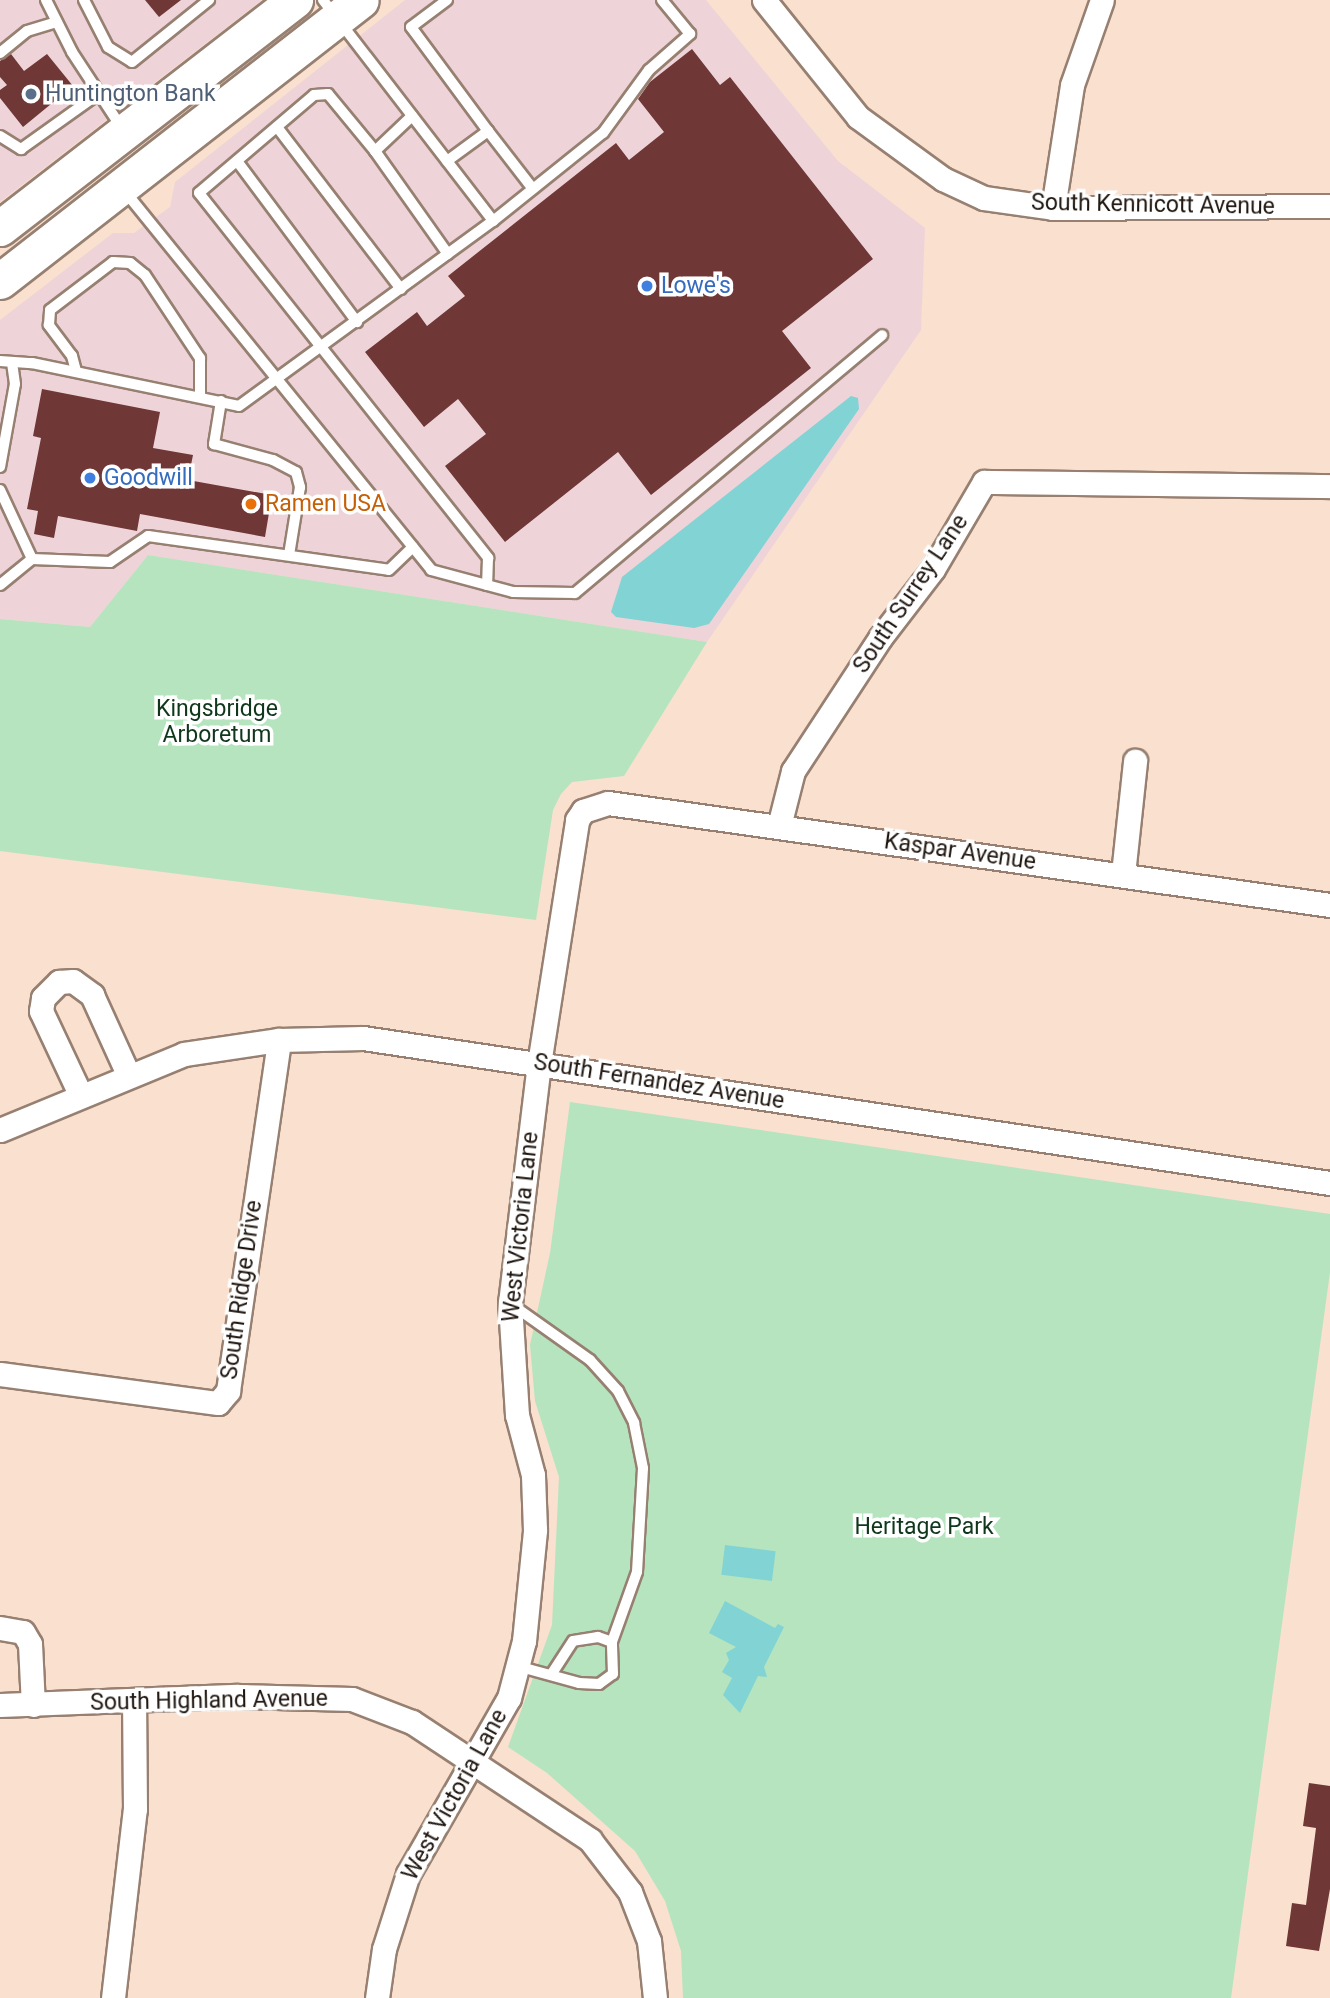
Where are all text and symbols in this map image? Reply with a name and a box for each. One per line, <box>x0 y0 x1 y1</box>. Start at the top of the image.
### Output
place label: Huntington Bank <box>45 80 216 108</box>
marker: Huntington Bank <box>23 86 39 102</box>
street label: South Kennicott Avenue <box>1031 189 1275 221</box>
place label: Lowe's <box>661 272 731 300</box>
marker: Lowe's <box>639 278 655 294</box>
place label: Goodwill <box>104 464 193 492</box>
marker: Goodwill <box>82 470 98 486</box>
place label: Ramen USA <box>265 490 386 518</box>
marker: Ramen USA <box>243 496 259 512</box>
street label: South Surrey Lane <box>848 509 974 679</box>
park label: Kingsbridge Arboretum <box>156 695 278 749</box>
street label: Kaspar Avenue <box>882 828 1038 876</box>
street label: South Fernandez Avenue <box>532 1049 786 1115</box>
street label: West Victoria Lane <box>497 1130 545 1324</box>
street label: South Ridge Drive <box>216 1199 268 1381</box>
park label: Heritage Park <box>854 1513 994 1541</box>
street label: South Highland Avenue <box>90 1685 328 1717</box>
street label: West Victoria Lane <box>397 1705 513 1885</box>

